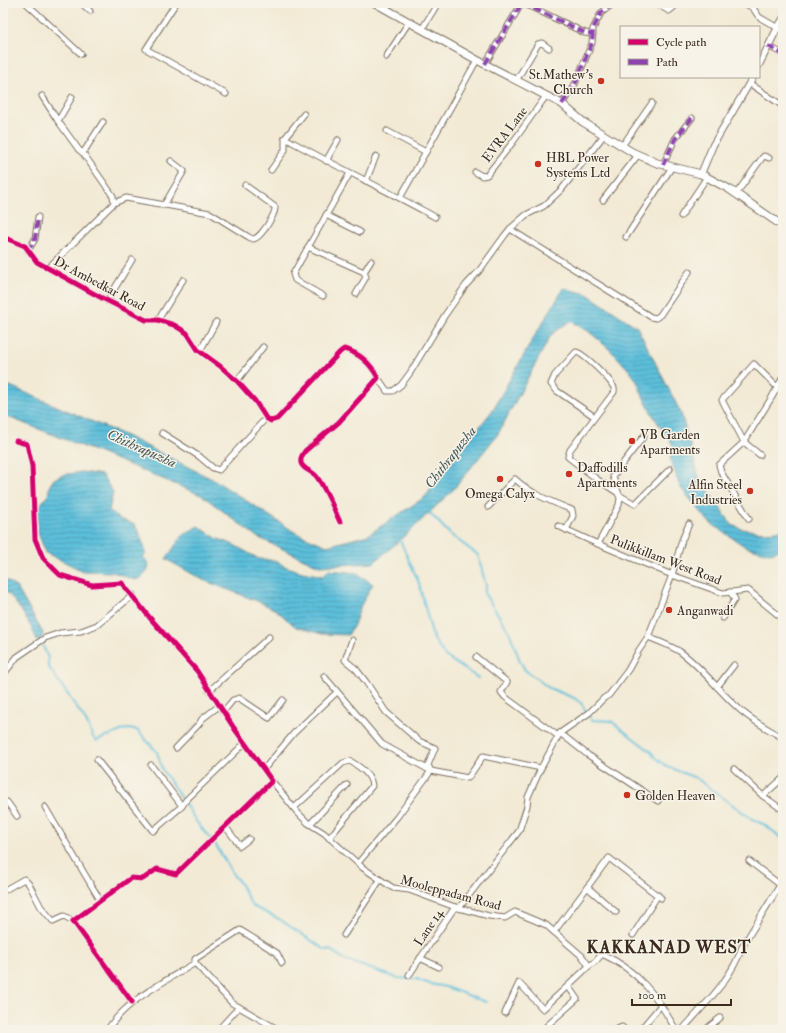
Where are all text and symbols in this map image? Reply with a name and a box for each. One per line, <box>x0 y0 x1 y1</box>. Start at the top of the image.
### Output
legend <box>620 26 760 78</box>
text: Cycle path <box>656 35 707 50</box>
text: Path <box>656 55 679 70</box>
place label: St.Mathew's Church <box>529 67 594 98</box>
marker: St.Mathew's Church <box>596 76 606 86</box>
street label: EVRA Lane <box>479 103 531 166</box>
place label: HBL Power Systems Ltd <box>546 150 611 182</box>
marker: HBL Power Systems Ltd <box>533 159 543 169</box>
street label: Dr Ambedkar Road <box>51 253 148 315</box>
water label: Chithrapuzha <box>421 423 480 492</box>
water label: Chithrapuzha <box>105 426 179 471</box>
place label: VB Garden Apartments <box>639 427 701 459</box>
marker: VB Garden Apartments <box>627 436 637 446</box>
place label: Daffodills Apartments <box>576 460 638 492</box>
marker: Daffodills Apartments <box>564 469 574 479</box>
marker: Omega Calyx <box>495 474 505 484</box>
place label: Alfin Steel Industries <box>687 477 743 508</box>
place label: Omega Calyx <box>465 486 535 503</box>
marker: Alfin Steel Industries <box>745 486 755 496</box>
street label: Pulikkillam West Road <box>608 531 724 589</box>
place label: Anganwadi <box>676 603 734 619</box>
marker: Anganwadi <box>664 605 674 615</box>
place label: Golden Heaven <box>635 788 716 804</box>
marker: Golden Heaven <box>622 790 632 800</box>
street label: Mooleppadam Road <box>398 872 503 915</box>
street label: Lane 14 <box>411 905 448 949</box>
district label: KAKKANAD WEST <box>587 937 752 958</box>
scale bar <box>632 981 731 1007</box>
text: 100 m <box>638 988 667 1003</box>

